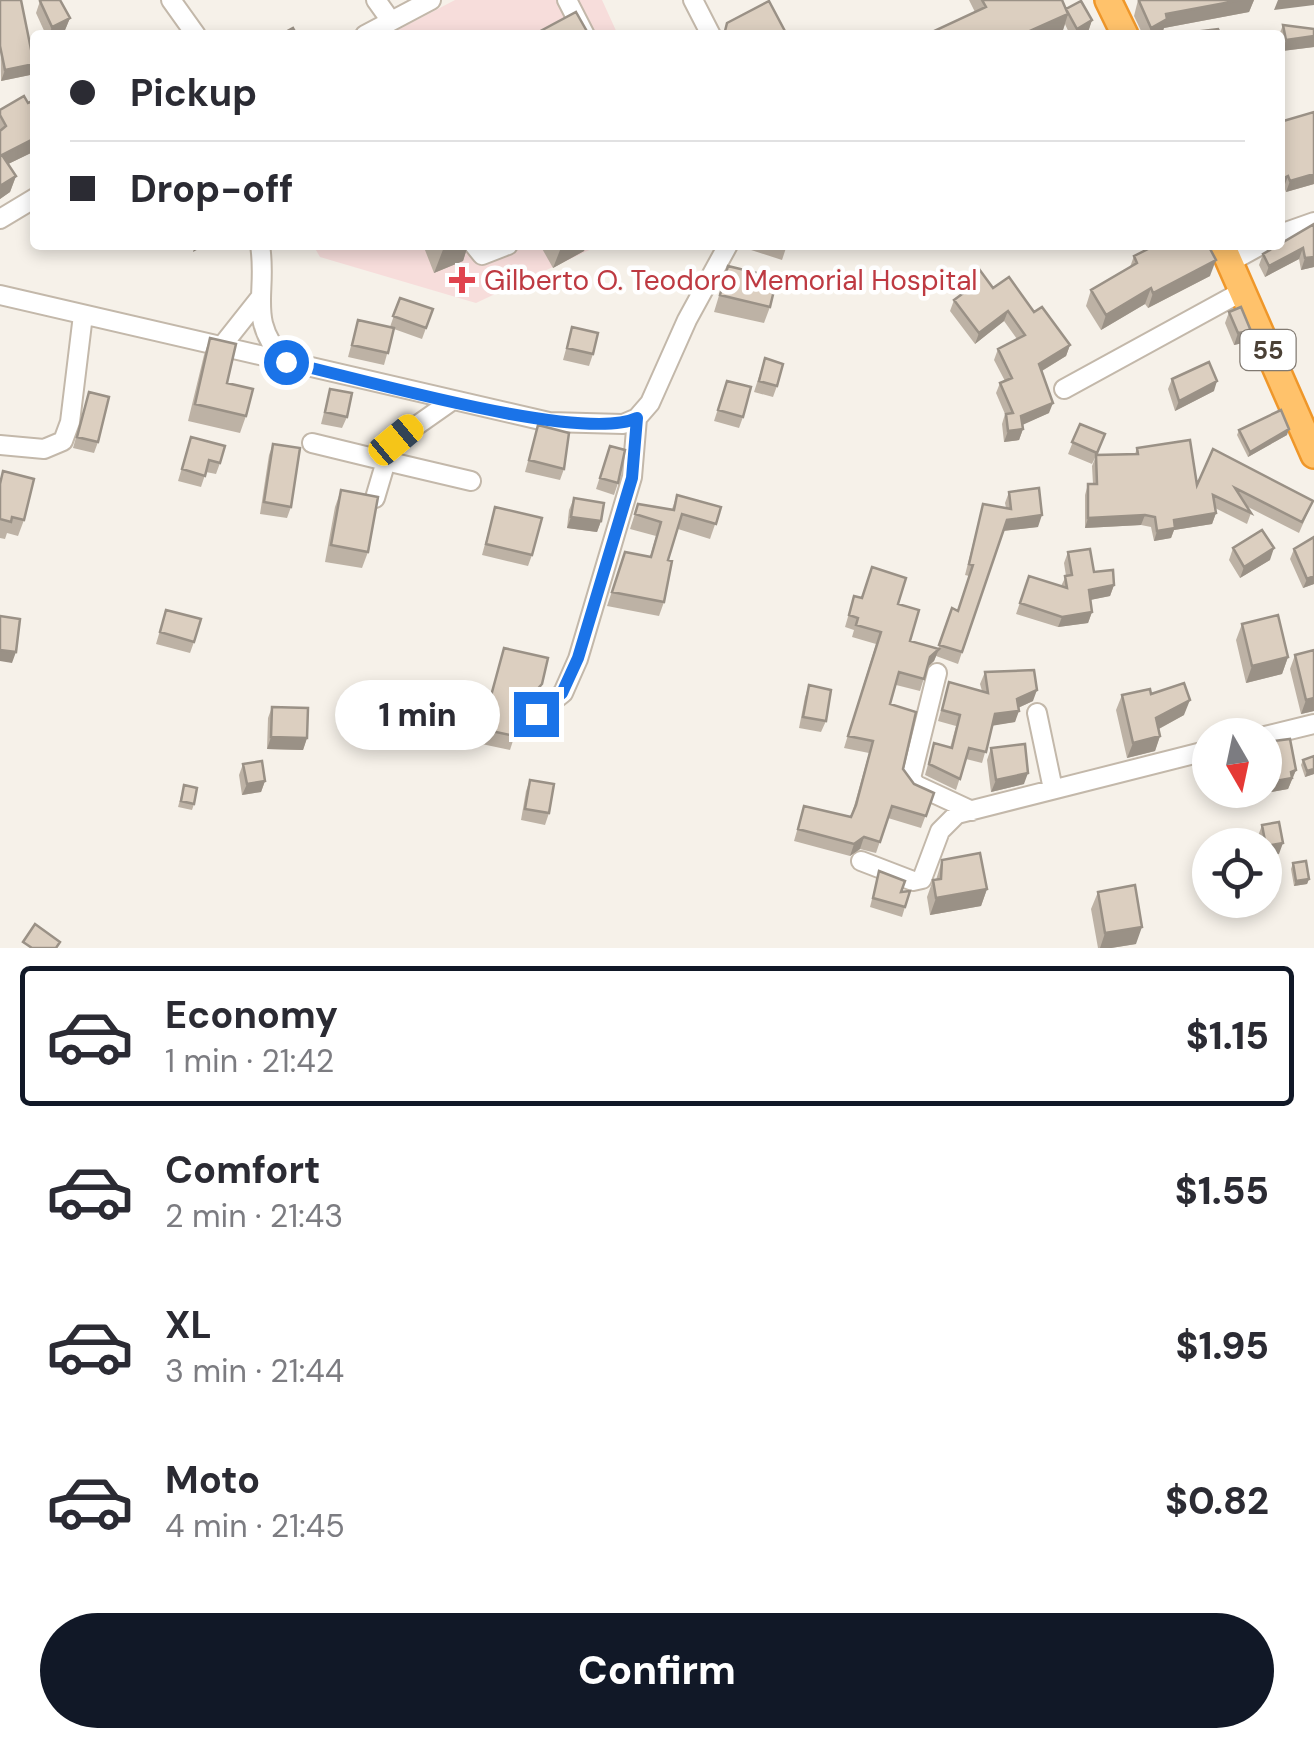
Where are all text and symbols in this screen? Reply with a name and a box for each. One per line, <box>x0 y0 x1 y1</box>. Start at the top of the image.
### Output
text: Pickup <box>130 68 257 118</box>
text: Drop-off <box>130 164 293 214</box>
place label: Gilberto O. Teodoro Memorial Hospital <box>484 262 978 299</box>
marker: Gilberto O. Teodoro Memorial Hospital <box>449 267 475 293</box>
road number: 55 <box>1240 330 1296 370</box>
route start <box>264 340 309 385</box>
car <box>363 409 429 471</box>
callout: 1 min <box>336 679 501 749</box>
route end <box>514 692 559 737</box>
text: 1 min <box>378 694 457 736</box>
north arrow <box>1192 718 1282 808</box>
map controls <box>1192 718 1282 918</box>
button: locate <box>1192 828 1282 918</box>
text: Economy <box>165 990 338 1040</box>
icon: car <box>45 991 135 1081</box>
text: $1.15 <box>1186 1011 1269 1061</box>
text: 1 min · 21:42 <box>165 1040 334 1082</box>
text: Comfort <box>165 1145 321 1195</box>
icon: car <box>45 1146 135 1236</box>
text: $1.55 <box>1175 1166 1269 1216</box>
text: 2 min · 21:43 <box>165 1195 343 1237</box>
text: XL <box>165 1300 212 1350</box>
icon: car <box>45 1301 135 1391</box>
text: $1.95 <box>1175 1321 1269 1371</box>
text: 3 min · 21:44 <box>165 1350 344 1392</box>
text: Moto <box>165 1455 260 1505</box>
icon: car <box>45 1456 135 1546</box>
text: $0.82 <box>1165 1476 1269 1526</box>
text: 4 min · 21:45 <box>165 1505 345 1547</box>
button: Confirm <box>40 1613 1274 1728</box>

